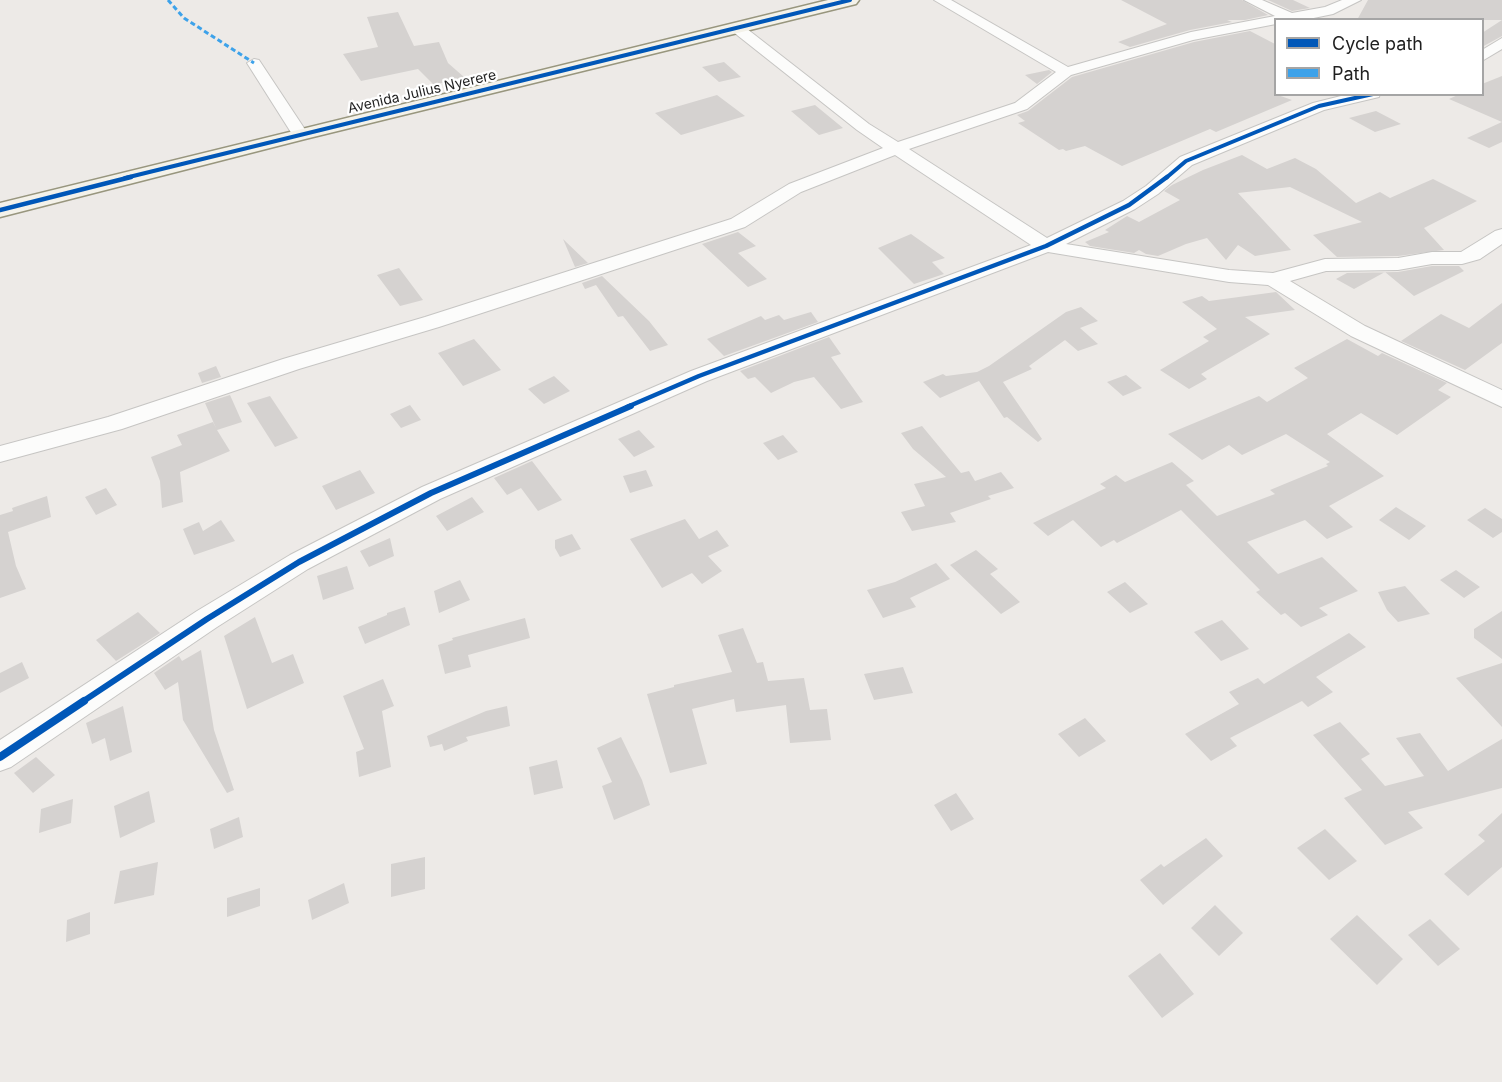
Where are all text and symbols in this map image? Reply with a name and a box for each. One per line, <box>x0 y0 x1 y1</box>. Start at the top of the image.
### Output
legend <box>1274 18 1484 96</box>
text: Cycle path <box>1332 33 1423 54</box>
text: Path <box>1332 63 1370 84</box>
street label: Avenida Julius Nyerere <box>346 67 498 117</box>

